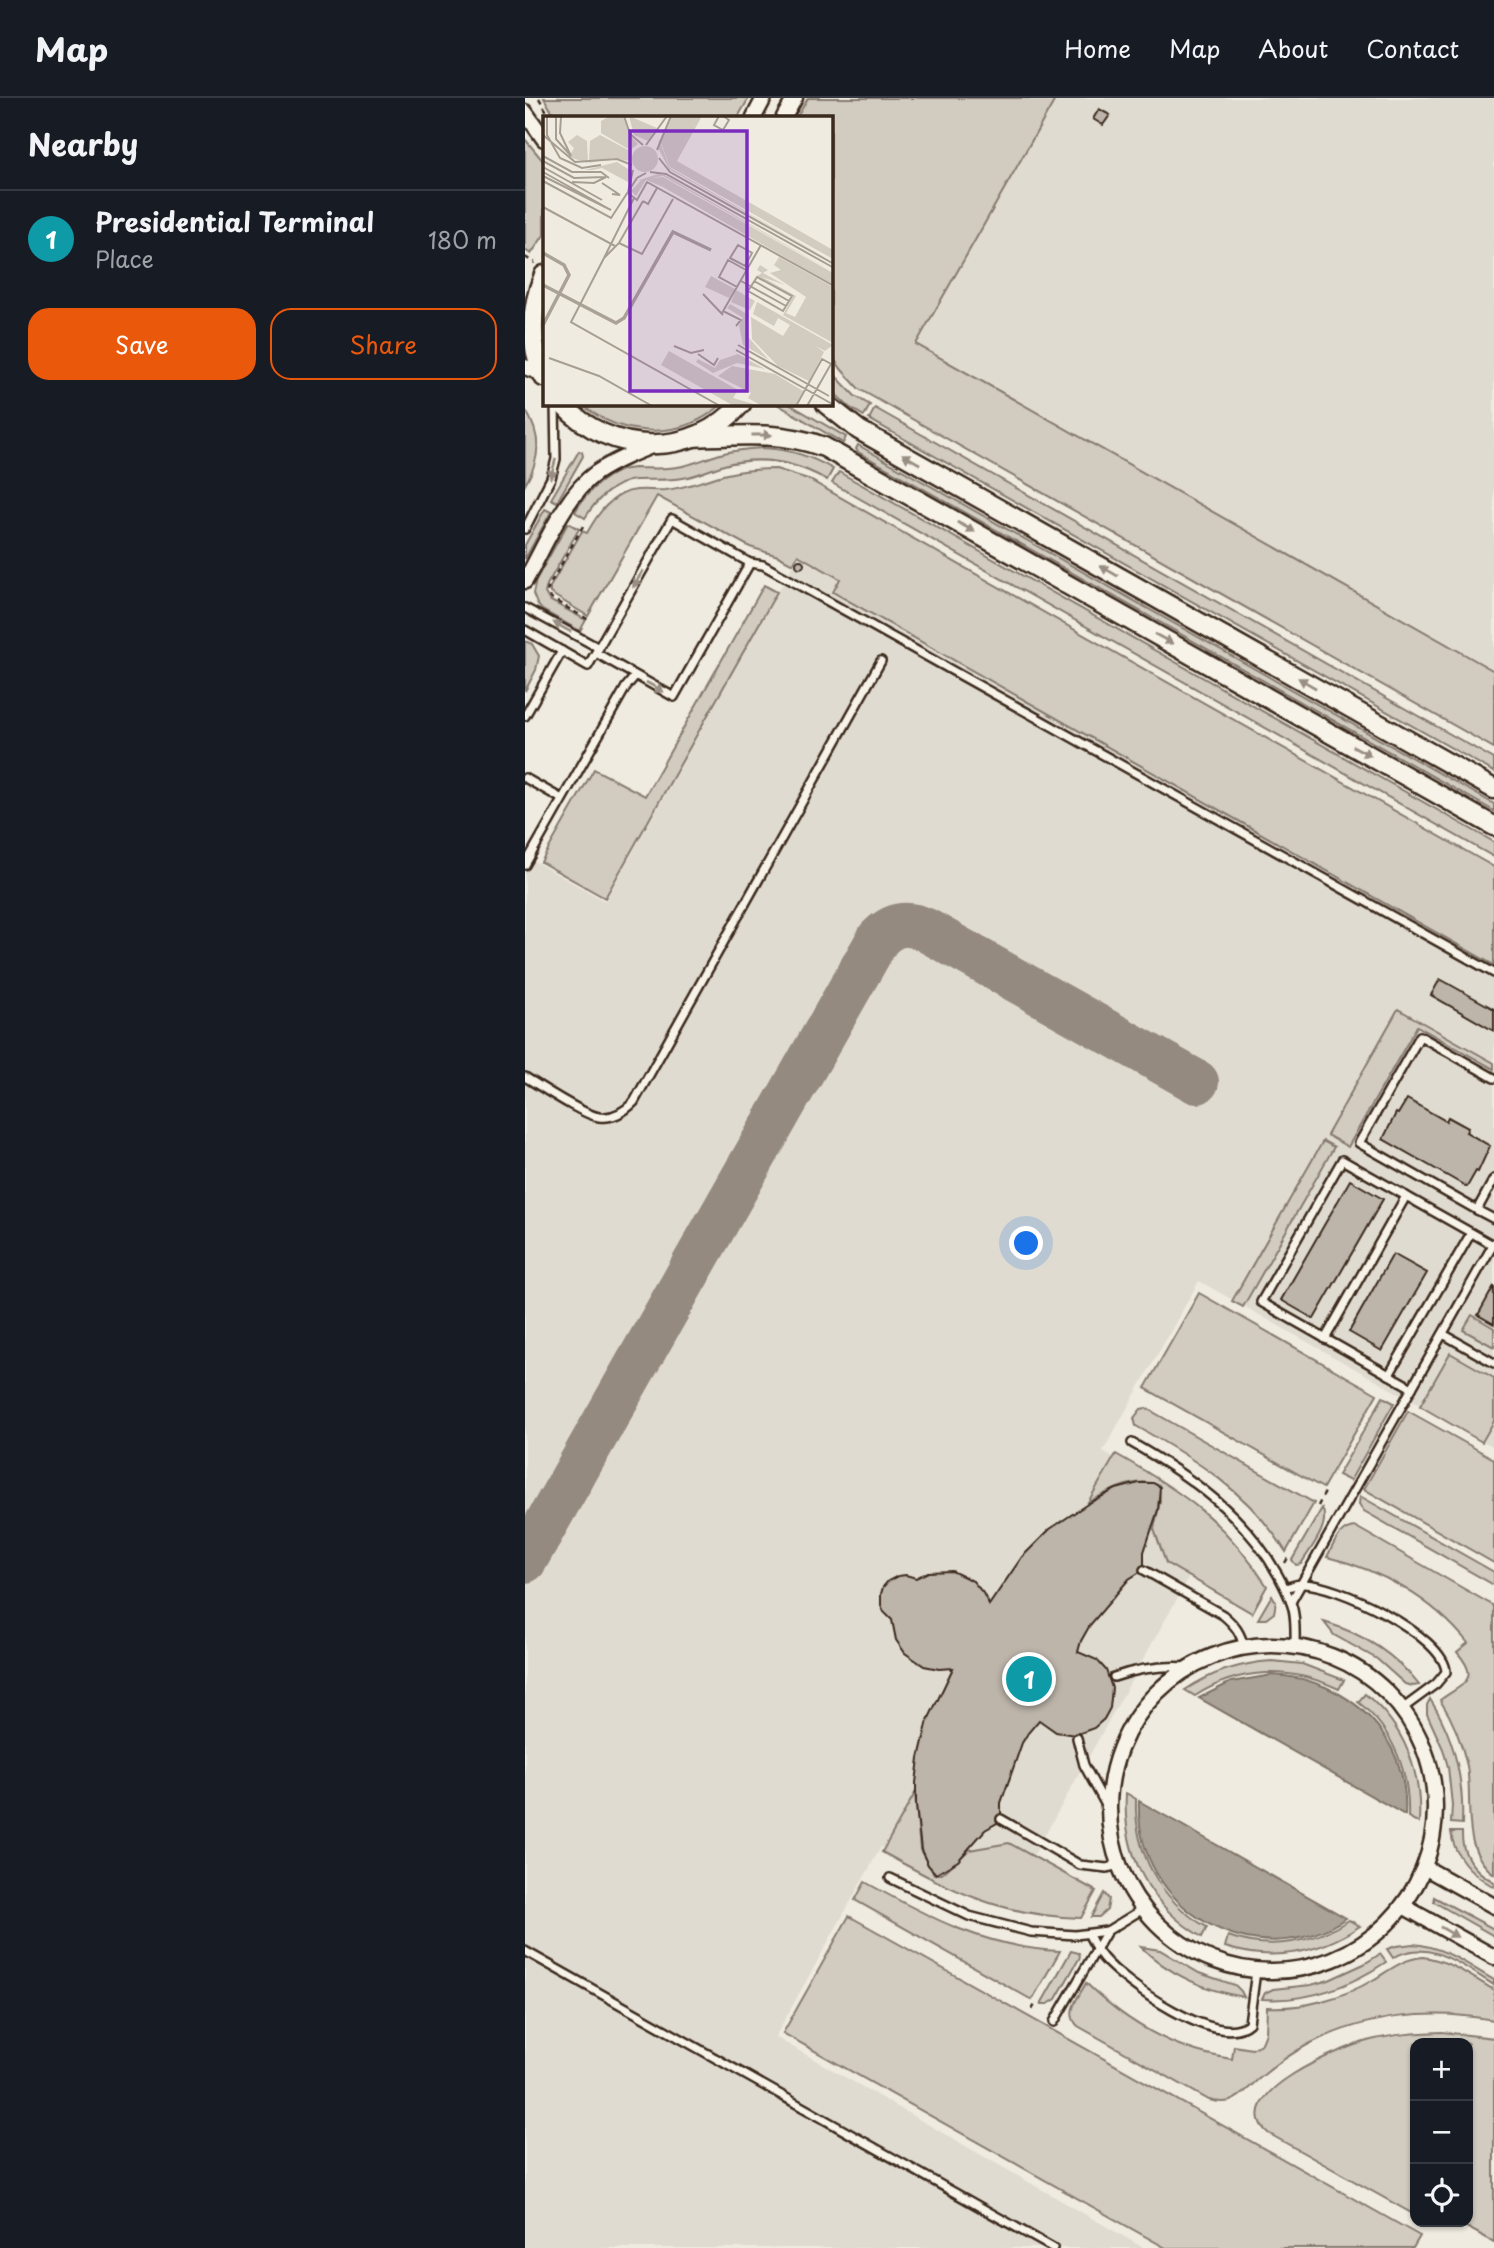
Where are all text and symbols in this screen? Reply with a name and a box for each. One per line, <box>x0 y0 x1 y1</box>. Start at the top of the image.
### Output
text: Map <box>35 23 108 73</box>
text: Home <box>1064 30 1131 66</box>
text: Map <box>1169 30 1220 66</box>
text: About <box>1258 30 1328 66</box>
text: Contact <box>1366 30 1459 66</box>
inset map <box>543 116 833 406</box>
text: Nearby <box>28 121 138 166</box>
text: Presidential Terminal <box>95 202 374 241</box>
text: 1 <box>46 222 57 257</box>
text: 180 m <box>428 222 497 257</box>
text: Place <box>95 241 154 276</box>
button: Save <box>28 308 256 380</box>
button: Share <box>270 308 497 380</box>
one-way arrow <box>751 429 773 441</box>
one-way arrow <box>901 453 920 465</box>
one-way arrow <box>547 458 558 480</box>
one-way arrow <box>957 521 976 533</box>
one-way arrow <box>1099 565 1118 577</box>
one-way arrow <box>632 569 644 588</box>
one-way arrow <box>552 621 572 633</box>
one-way arrow <box>1155 633 1174 645</box>
one-way arrow <box>1297 677 1316 689</box>
one-way arrow <box>645 681 665 693</box>
one-way arrow <box>1353 745 1372 757</box>
your location <box>1009 1226 1043 1260</box>
pin: 1 <box>1006 1653 1052 1705</box>
one-way arrow <box>1439 1926 1458 1938</box>
map controls <box>1410 2038 1473 2227</box>
button: + <box>1410 2038 1473 2101</box>
button: − <box>1410 2101 1473 2164</box>
button: locate <box>1410 2164 1473 2227</box>

